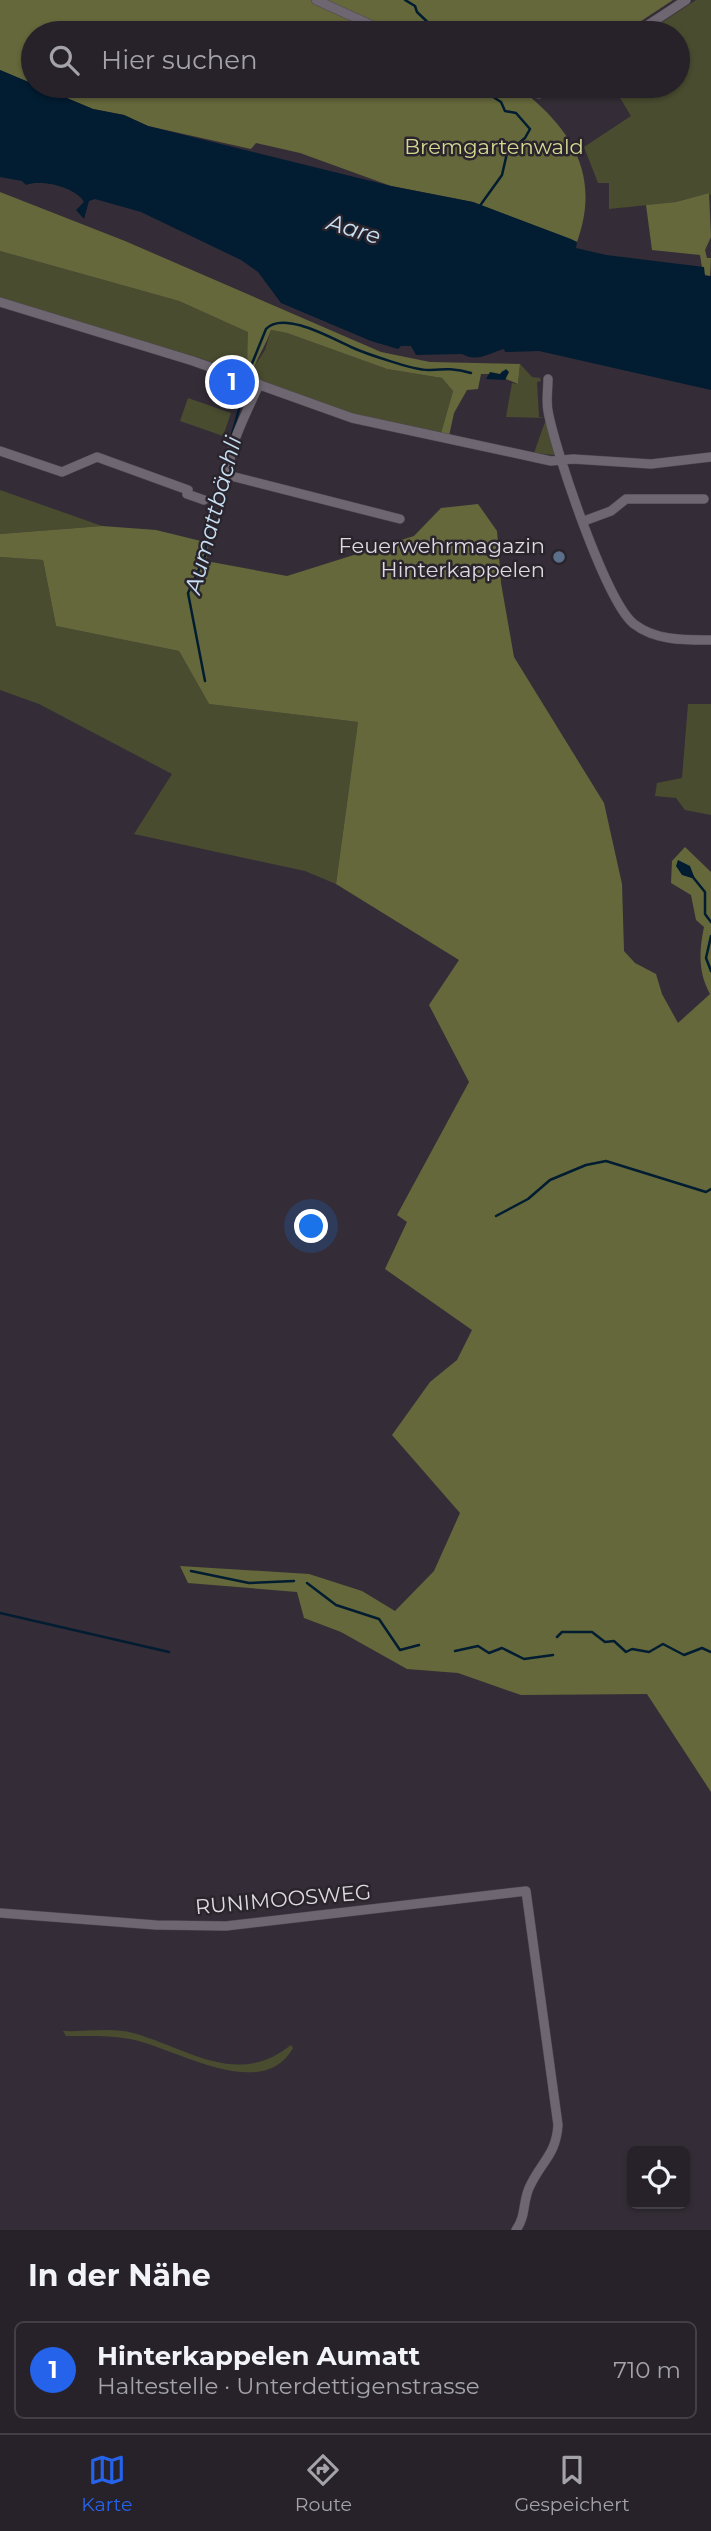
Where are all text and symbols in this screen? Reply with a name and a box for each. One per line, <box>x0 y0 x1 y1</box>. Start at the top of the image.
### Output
search box <box>21 21 690 98</box>
icon: search <box>45 41 83 79</box>
text: Hier suchen <box>101 44 258 76</box>
park label: Bremgartenwald <box>404 134 584 159</box>
water label: Aare <box>322 207 384 250</box>
pin: 1 <box>209 356 255 408</box>
water label: Aumattbächli <box>178 432 248 599</box>
place label: Feuerwehrmagazin Hinterkappelen <box>339 533 545 582</box>
marker: Feuerwehrmagazin Hinterkappelen <box>551 549 567 565</box>
your location <box>294 1209 328 1243</box>
street label: RUNIMOOSWEG <box>194 1879 372 1919</box>
map controls <box>627 2146 690 2209</box>
button: locate <box>627 2146 690 2209</box>
text: In der Nähe <box>28 2257 211 2294</box>
text: Hinterkappelen Aumatt <box>97 2340 420 2372</box>
text: 1 <box>48 2356 58 2384</box>
text: 710 m <box>613 2356 681 2384</box>
text: Haltestelle · Unterdettigenstrasse <box>97 2372 480 2400</box>
tab: Karte <box>81 2451 132 2516</box>
tab: Route <box>295 2451 352 2516</box>
tab: Gespeichert <box>514 2451 630 2516</box>

